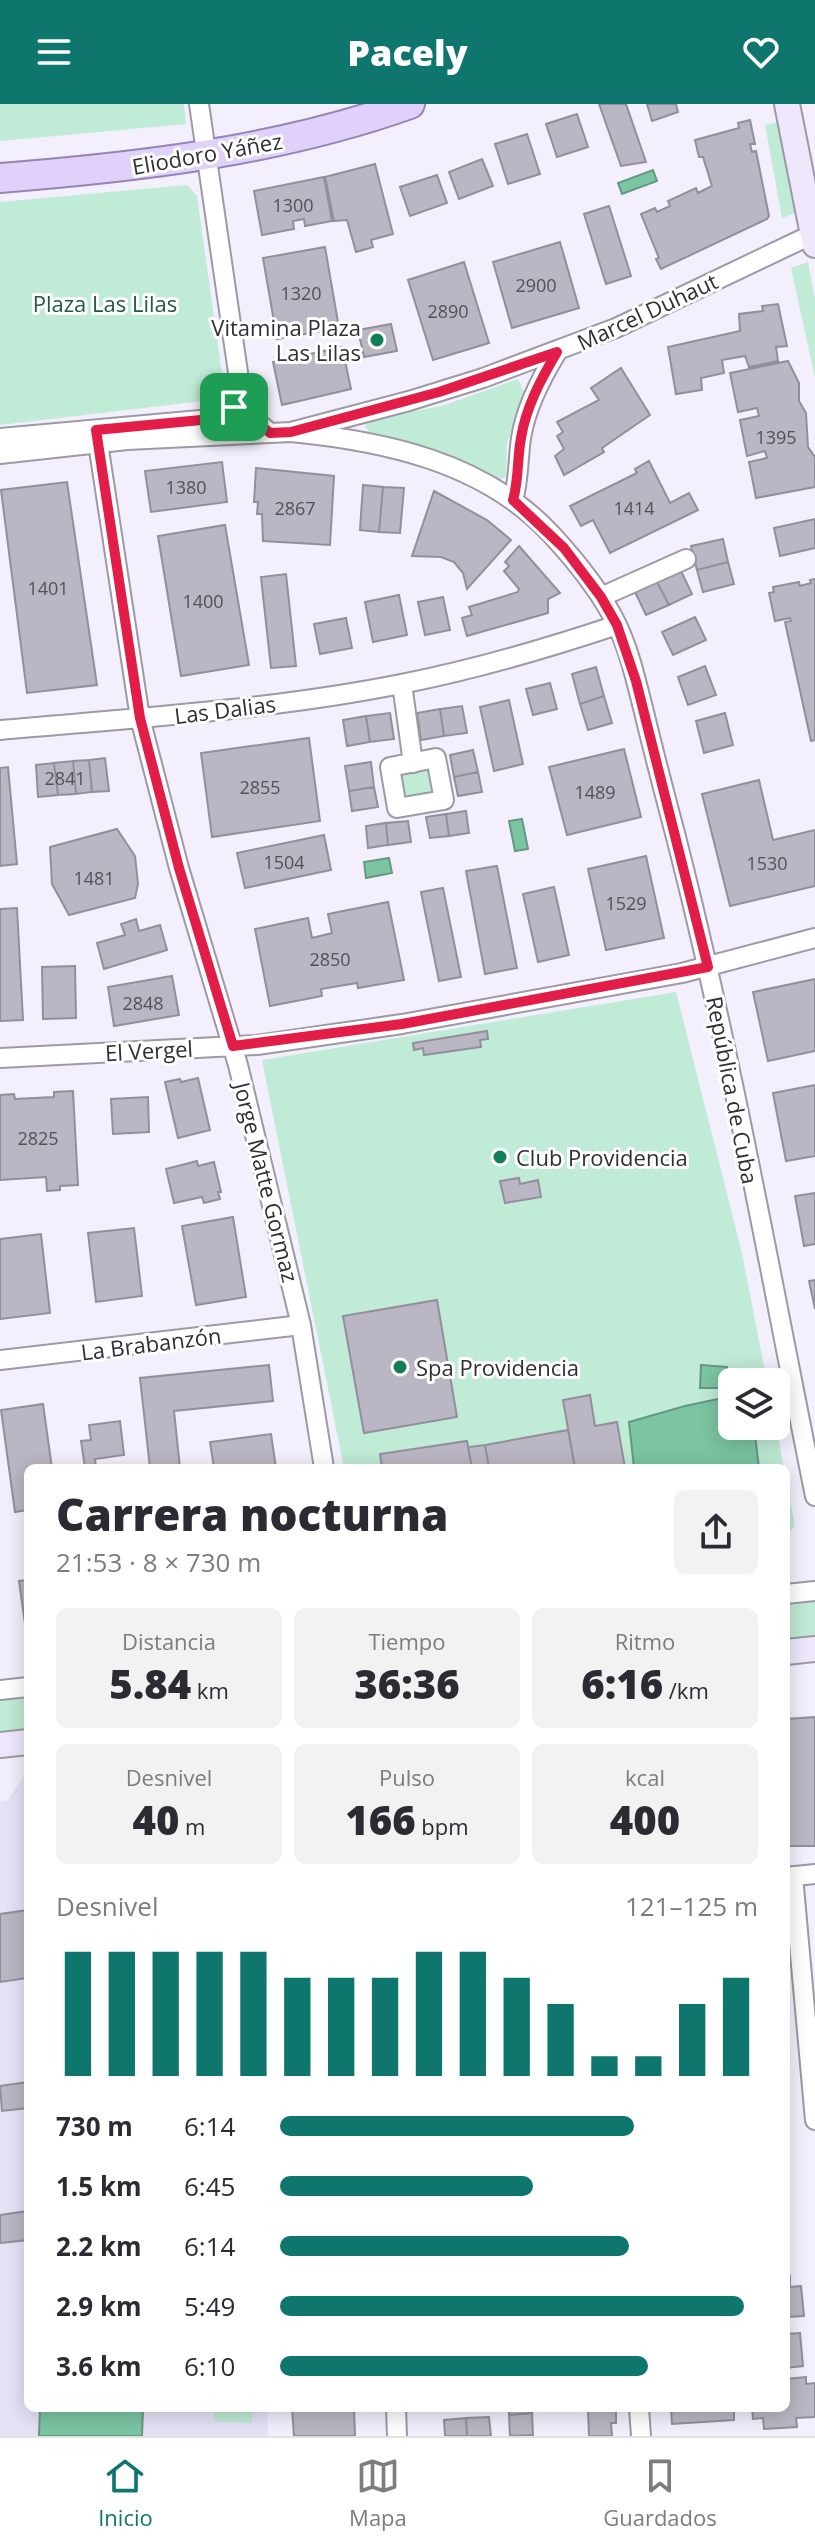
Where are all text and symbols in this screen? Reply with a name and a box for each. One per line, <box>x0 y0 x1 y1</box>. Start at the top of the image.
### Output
text: Pacely <box>347 28 468 77</box>
icon: menu <box>32 30 76 74</box>
icon: heart <box>739 30 783 74</box>
street label: Eliodoro Yáñez <box>130 125 284 181</box>
house number: 1300 <box>272 193 314 217</box>
street label: Marcel Duhaut <box>572 265 722 357</box>
house number: 2900 <box>515 273 557 297</box>
house number: 1320 <box>280 281 322 305</box>
park label: Plaza Las Lilas <box>33 288 177 318</box>
house number: 2890 <box>427 299 469 323</box>
place label: Vitamina Plaza Las Lilas <box>211 312 361 367</box>
marker: Vitamina Plaza Las Lilas <box>368 331 386 349</box>
pin <box>200 373 268 441</box>
icon: arrive <box>212 385 256 429</box>
house number: 1395 <box>755 425 797 449</box>
house number: 1380 <box>165 475 207 499</box>
house number: 2867 <box>274 496 316 520</box>
house number: 1414 <box>613 496 655 520</box>
house number: 1401 <box>27 576 69 600</box>
house number: 1400 <box>182 589 224 613</box>
street label: Las Dalias <box>173 688 277 730</box>
house number: 2841 <box>44 766 86 790</box>
house number: 2855 <box>239 775 281 799</box>
house number: 1489 <box>574 780 616 804</box>
house number: 1504 <box>263 850 305 874</box>
house number: 1530 <box>746 851 788 875</box>
house number: 1481 <box>73 866 115 890</box>
house number: 1529 <box>605 891 647 915</box>
house number: 2850 <box>309 947 351 971</box>
house number: 2848 <box>122 991 164 1015</box>
street label: República de Cuba <box>700 994 766 1186</box>
street label: El Vergel <box>104 1033 194 1067</box>
street label: Jorge Matte Gormaz <box>227 1077 306 1285</box>
house number: 2825 <box>17 1126 59 1150</box>
place label: Club Providencia <box>516 1142 688 1172</box>
marker: Club Providencia <box>491 1148 509 1166</box>
street label: La Brabanzón <box>79 1320 223 1366</box>
place label: Spa Providencia <box>416 1352 579 1382</box>
marker: Spa Providencia <box>391 1358 409 1376</box>
map controls <box>718 1368 790 1440</box>
button: layers <box>718 1368 790 1440</box>
text: Carrera nocturna <box>56 1484 448 1544</box>
button: share <box>674 1490 758 1574</box>
text: 21:53 · 8 × 730 m <box>56 1544 261 1580</box>
text: Distancia <box>122 1626 216 1656</box>
text: Tiempo <box>368 1626 446 1656</box>
text: Ritmo <box>615 1626 675 1656</box>
text: 5.84 <box>109 1656 191 1711</box>
text: 36:36 <box>354 1656 460 1711</box>
text: 6:16 <box>581 1656 663 1711</box>
text: km <box>191 1675 229 1705</box>
text: /km <box>663 1675 709 1705</box>
text: Desnivel <box>126 1762 212 1792</box>
text: Pulso <box>379 1762 435 1792</box>
text: kcal <box>625 1762 665 1792</box>
text: 40 <box>133 1792 179 1847</box>
text: 166 <box>345 1792 416 1847</box>
text: 400 <box>610 1792 680 1847</box>
text: m <box>179 1811 205 1841</box>
text: bpm <box>416 1811 469 1841</box>
text: Desnivel <box>56 1888 159 1924</box>
text: 121–125 m <box>625 1888 758 1924</box>
text: 730 m <box>56 2108 133 2144</box>
text: 6:14 <box>184 2108 235 2144</box>
text: 1.5 km <box>56 2168 142 2204</box>
text: 6:45 <box>184 2168 235 2204</box>
text: 2.2 km <box>56 2228 142 2264</box>
text: 6:14 <box>184 2228 235 2264</box>
text: 2.9 km <box>56 2288 142 2324</box>
text: 5:49 <box>184 2288 235 2324</box>
text: 3.6 km <box>56 2348 142 2384</box>
text: 6:10 <box>184 2348 235 2384</box>
tab: Inicio <box>98 2454 153 2532</box>
tab: Mapa <box>349 2454 407 2532</box>
tab: Guardados <box>603 2454 717 2532</box>

